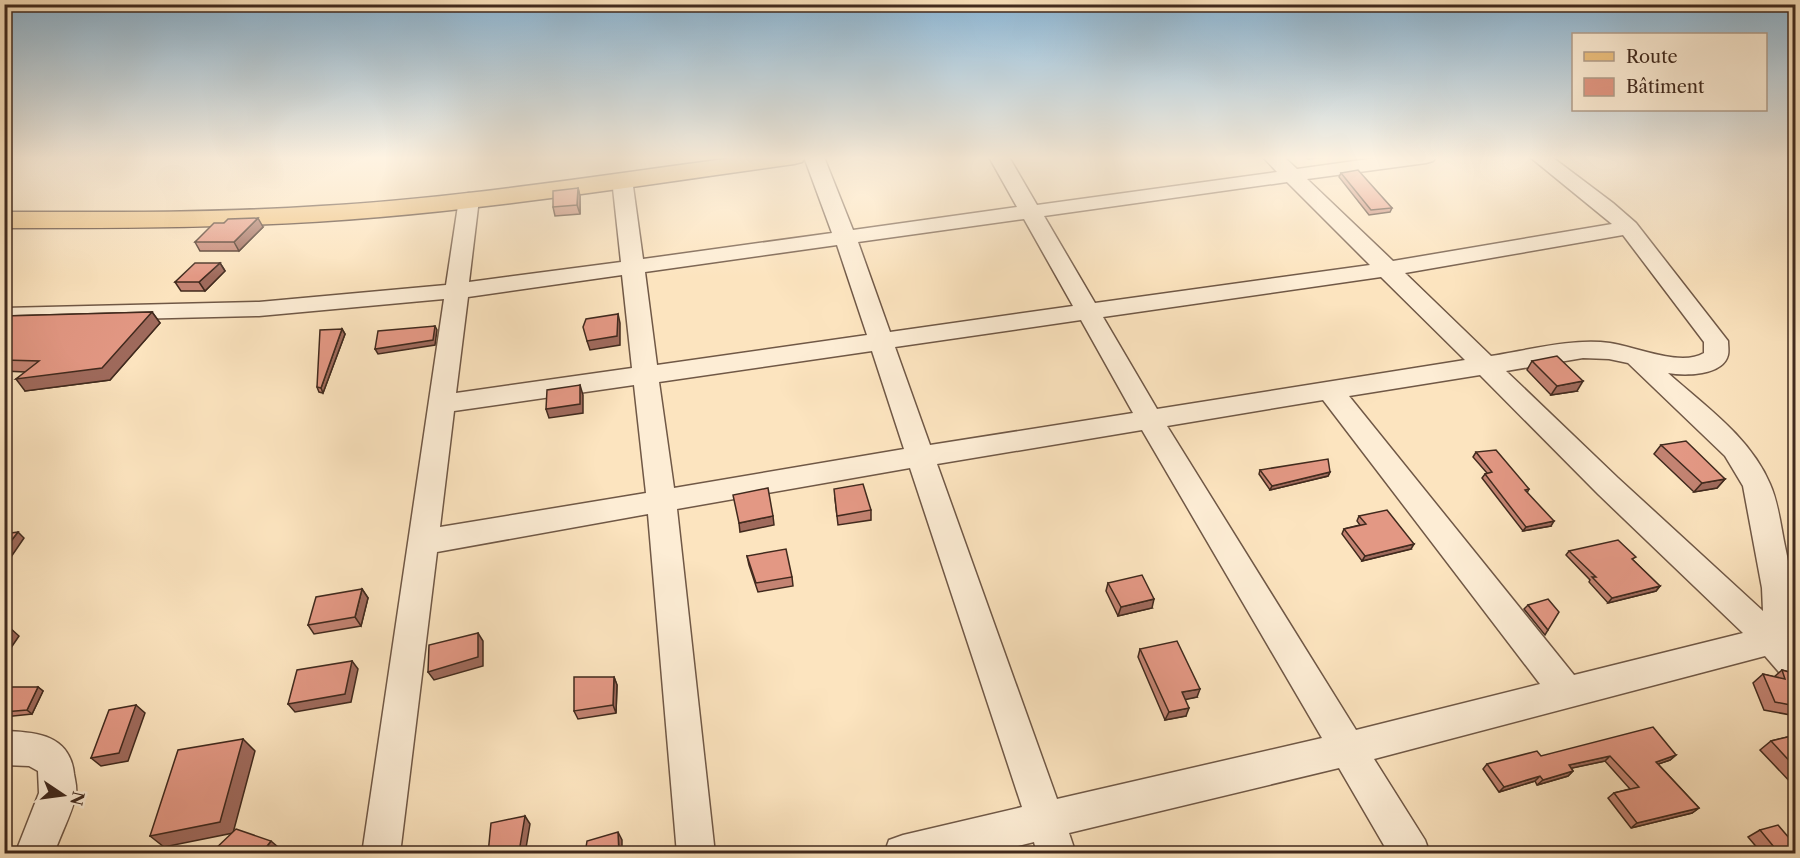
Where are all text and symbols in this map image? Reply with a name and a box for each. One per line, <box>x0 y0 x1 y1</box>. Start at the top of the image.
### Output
legend <box>1572 33 1767 111</box>
text: Route <box>1626 46 1678 68</box>
text: Bâtiment <box>1626 76 1705 98</box>
north arrow <box>33 765 93 825</box>
text: N <box>66 789 89 807</box>

